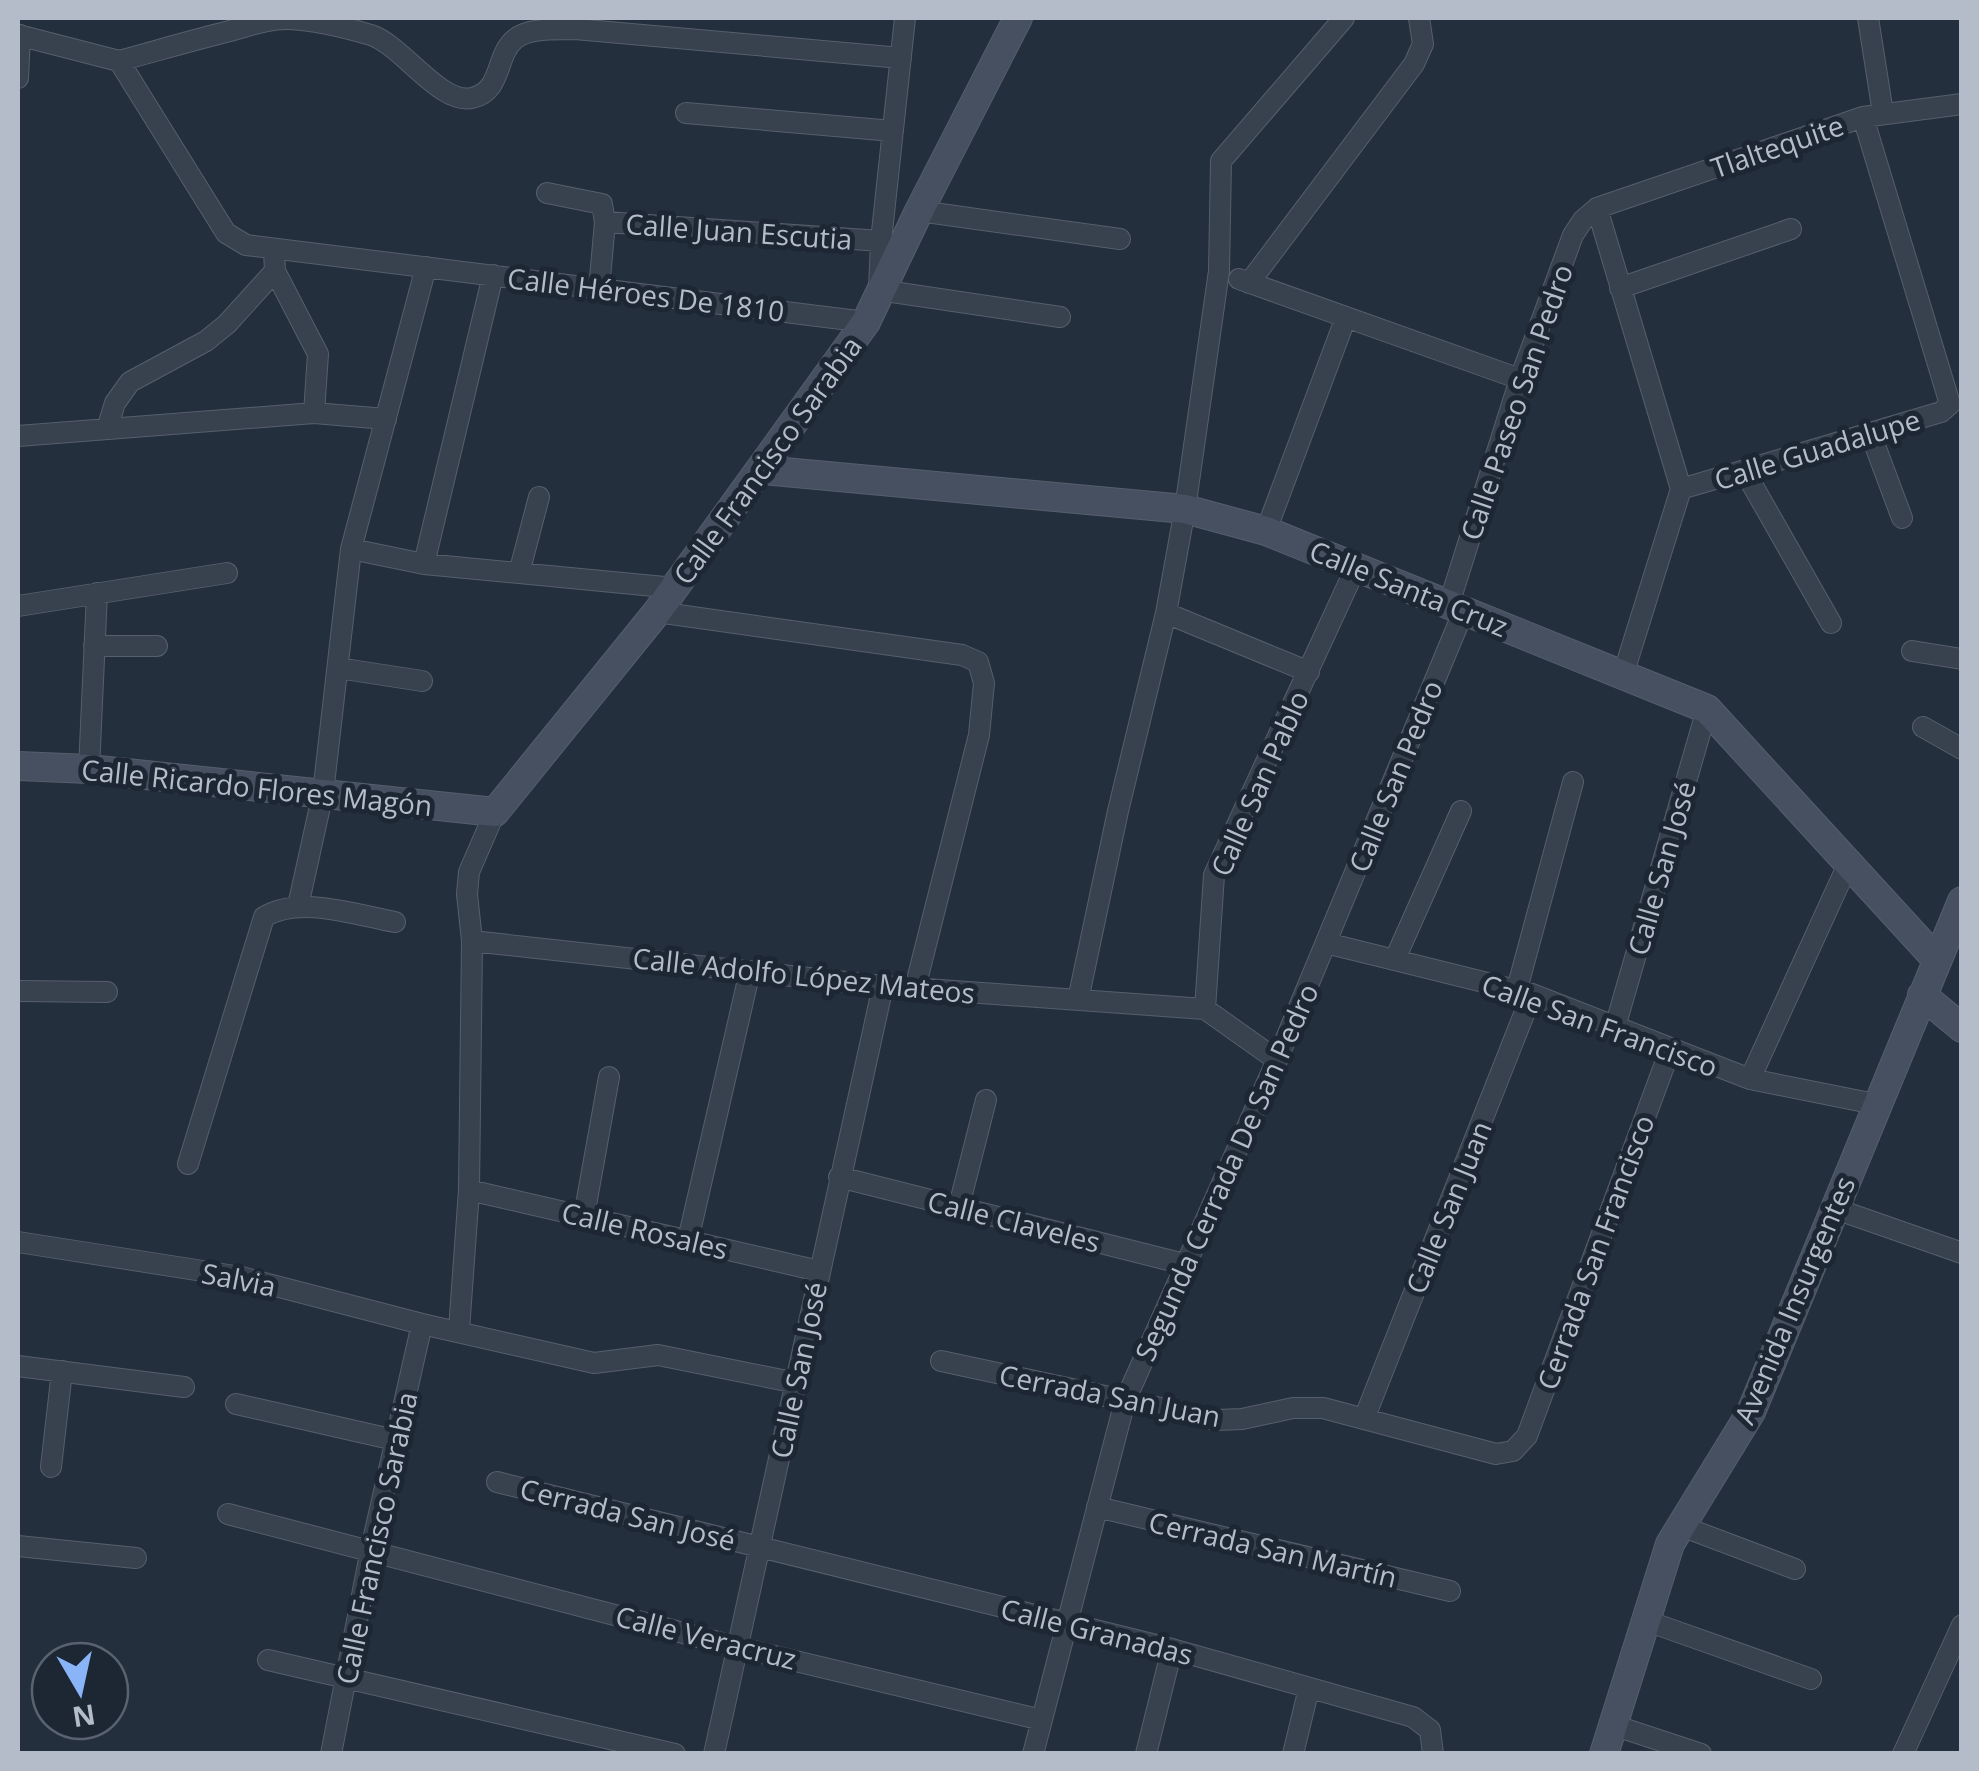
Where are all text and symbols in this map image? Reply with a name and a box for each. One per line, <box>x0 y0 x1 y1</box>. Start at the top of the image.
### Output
street label: Tlaltequite <box>1706 106 1848 186</box>
street label: Calle Juan Escutia <box>624 204 854 258</box>
street label: Calle Héroes De 1810 <box>505 258 787 330</box>
street label: Calle Paseo San Pedro <box>1451 259 1581 545</box>
street label: Calle Francisco Sarabia <box>664 328 870 592</box>
street label: Calle Guadalupe <box>1710 400 1924 498</box>
street label: Calle Santa Cruz <box>1304 531 1514 645</box>
street label: Calle San Pedro <box>1339 674 1451 878</box>
street label: Calle San Pablo <box>1201 684 1317 882</box>
street label: Calle Ricardo Flores Magón <box>80 750 434 824</box>
street label: Calle San José <box>1618 777 1704 959</box>
street label: Calle Adolfo López Mateos <box>631 938 977 1012</box>
street label: Calle San Francisco <box>1477 965 1723 1085</box>
street label: Segunda Cerrada De San Pedro <box>1125 977 1327 1367</box>
street label: Cerrada San Francisco <box>1528 1109 1662 1395</box>
street label: Calle San Juan <box>1396 1115 1500 1299</box>
street label: Avenida Insurgentes <box>1725 1170 1863 1430</box>
street label: Calle Claveles <box>924 1181 1104 1261</box>
street label: Calle Rosales <box>558 1192 732 1268</box>
street label: Salvia <box>199 1253 279 1305</box>
street label: Calle San José <box>761 1278 835 1462</box>
street label: Cerrada San Juan <box>996 1355 1224 1435</box>
street label: Calle Francisco Sarabia <box>326 1388 426 1688</box>
street label: Cerrada San José <box>516 1469 740 1559</box>
street label: Cerrada San Martín <box>1145 1502 1401 1596</box>
street label: Calle Granadas <box>997 1589 1197 1673</box>
street label: Calle Veracruz <box>612 1596 800 1678</box>
north arrow <box>30 1641 130 1741</box>
text: N <box>70 1696 98 1737</box>

